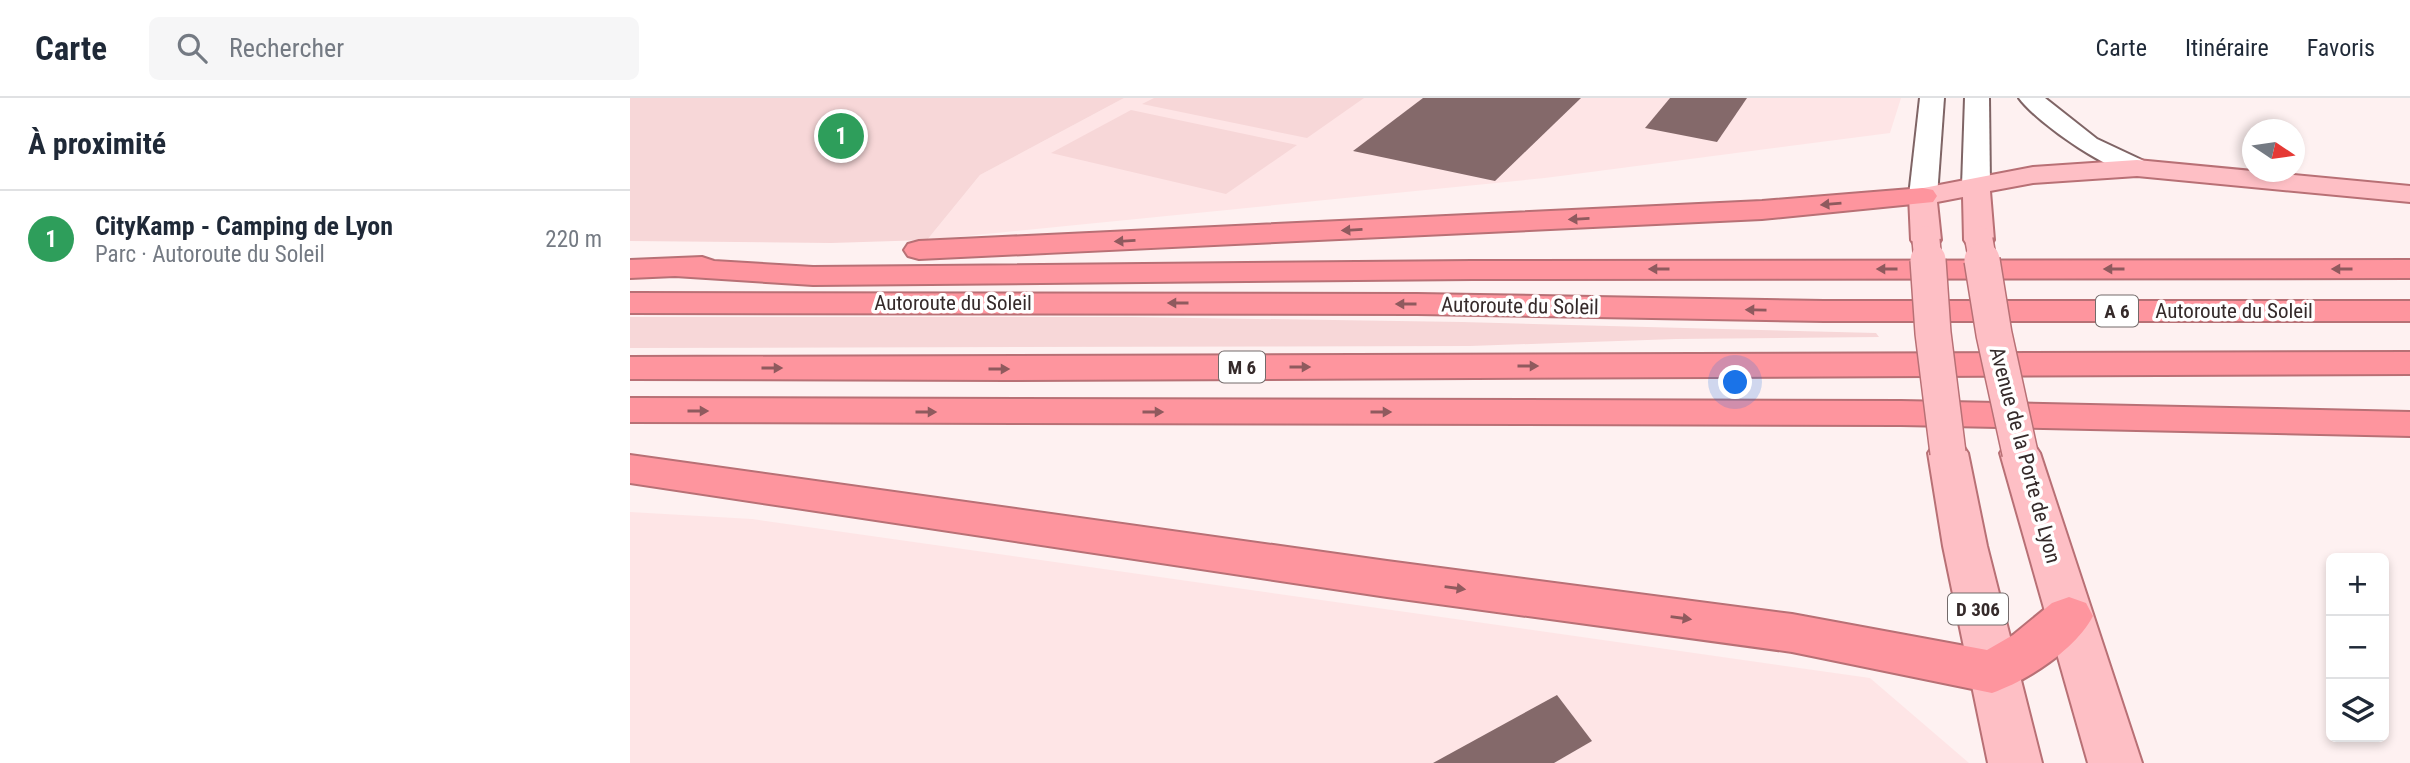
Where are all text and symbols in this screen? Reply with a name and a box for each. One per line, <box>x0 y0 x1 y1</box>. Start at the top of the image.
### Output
search box <box>149 17 639 80</box>
text: Carte <box>35 29 107 68</box>
icon: search <box>173 29 211 67</box>
text: Rechercher <box>229 33 344 63</box>
text: Carte <box>2096 34 2147 62</box>
text: Itinéraire <box>2185 34 2269 62</box>
text: Favoris <box>2307 34 2375 62</box>
pin: 1 <box>818 110 864 162</box>
north arrow <box>2242 119 2305 182</box>
text: À proximité <box>28 126 166 161</box>
one-way arrow <box>1819 199 1841 210</box>
text: CityKamp - Camping de Lyon <box>95 211 393 241</box>
one-way arrow <box>1568 213 1590 224</box>
one-way arrow <box>1341 224 1363 235</box>
text: 1 <box>45 226 57 253</box>
text: 220 m <box>545 226 602 253</box>
one-way arrow <box>1113 235 1135 246</box>
text: Parc · Autoroute du Soleil <box>95 241 325 268</box>
one-way arrow <box>1648 263 1670 275</box>
one-way arrow <box>1876 263 1898 275</box>
one-way arrow <box>2103 263 2125 275</box>
one-way arrow <box>2331 263 2353 275</box>
street label: Autoroute du Soleil <box>874 291 1032 315</box>
street label: Autoroute du Soleil <box>1441 293 1599 319</box>
road number: A 6 <box>2096 295 2138 326</box>
one-way arrow <box>1167 297 1189 309</box>
one-way arrow <box>1394 298 1416 310</box>
street label: Autoroute du Soleil <box>2155 299 2313 323</box>
one-way arrow <box>1744 304 1766 315</box>
street label: Avenue de la Porte de Lyon <box>1985 344 2065 566</box>
road number: M 6 <box>1219 352 1265 382</box>
one-way arrow <box>1517 360 1539 372</box>
one-way arrow <box>1289 361 1311 373</box>
one-way arrow <box>761 362 783 374</box>
one-way arrow <box>988 363 1010 375</box>
your location <box>1718 365 1752 399</box>
one-way arrow <box>687 405 709 417</box>
one-way arrow <box>915 406 937 418</box>
one-way arrow <box>1142 406 1164 418</box>
one-way arrow <box>1370 406 1392 418</box>
map controls <box>2326 553 2389 742</box>
button: + <box>2326 553 2389 616</box>
one-way arrow <box>1444 583 1466 594</box>
road number: D 306 <box>1948 594 2008 624</box>
one-way arrow <box>1670 613 1692 624</box>
button: − <box>2326 616 2389 679</box>
button: layers <box>2326 679 2389 742</box>

